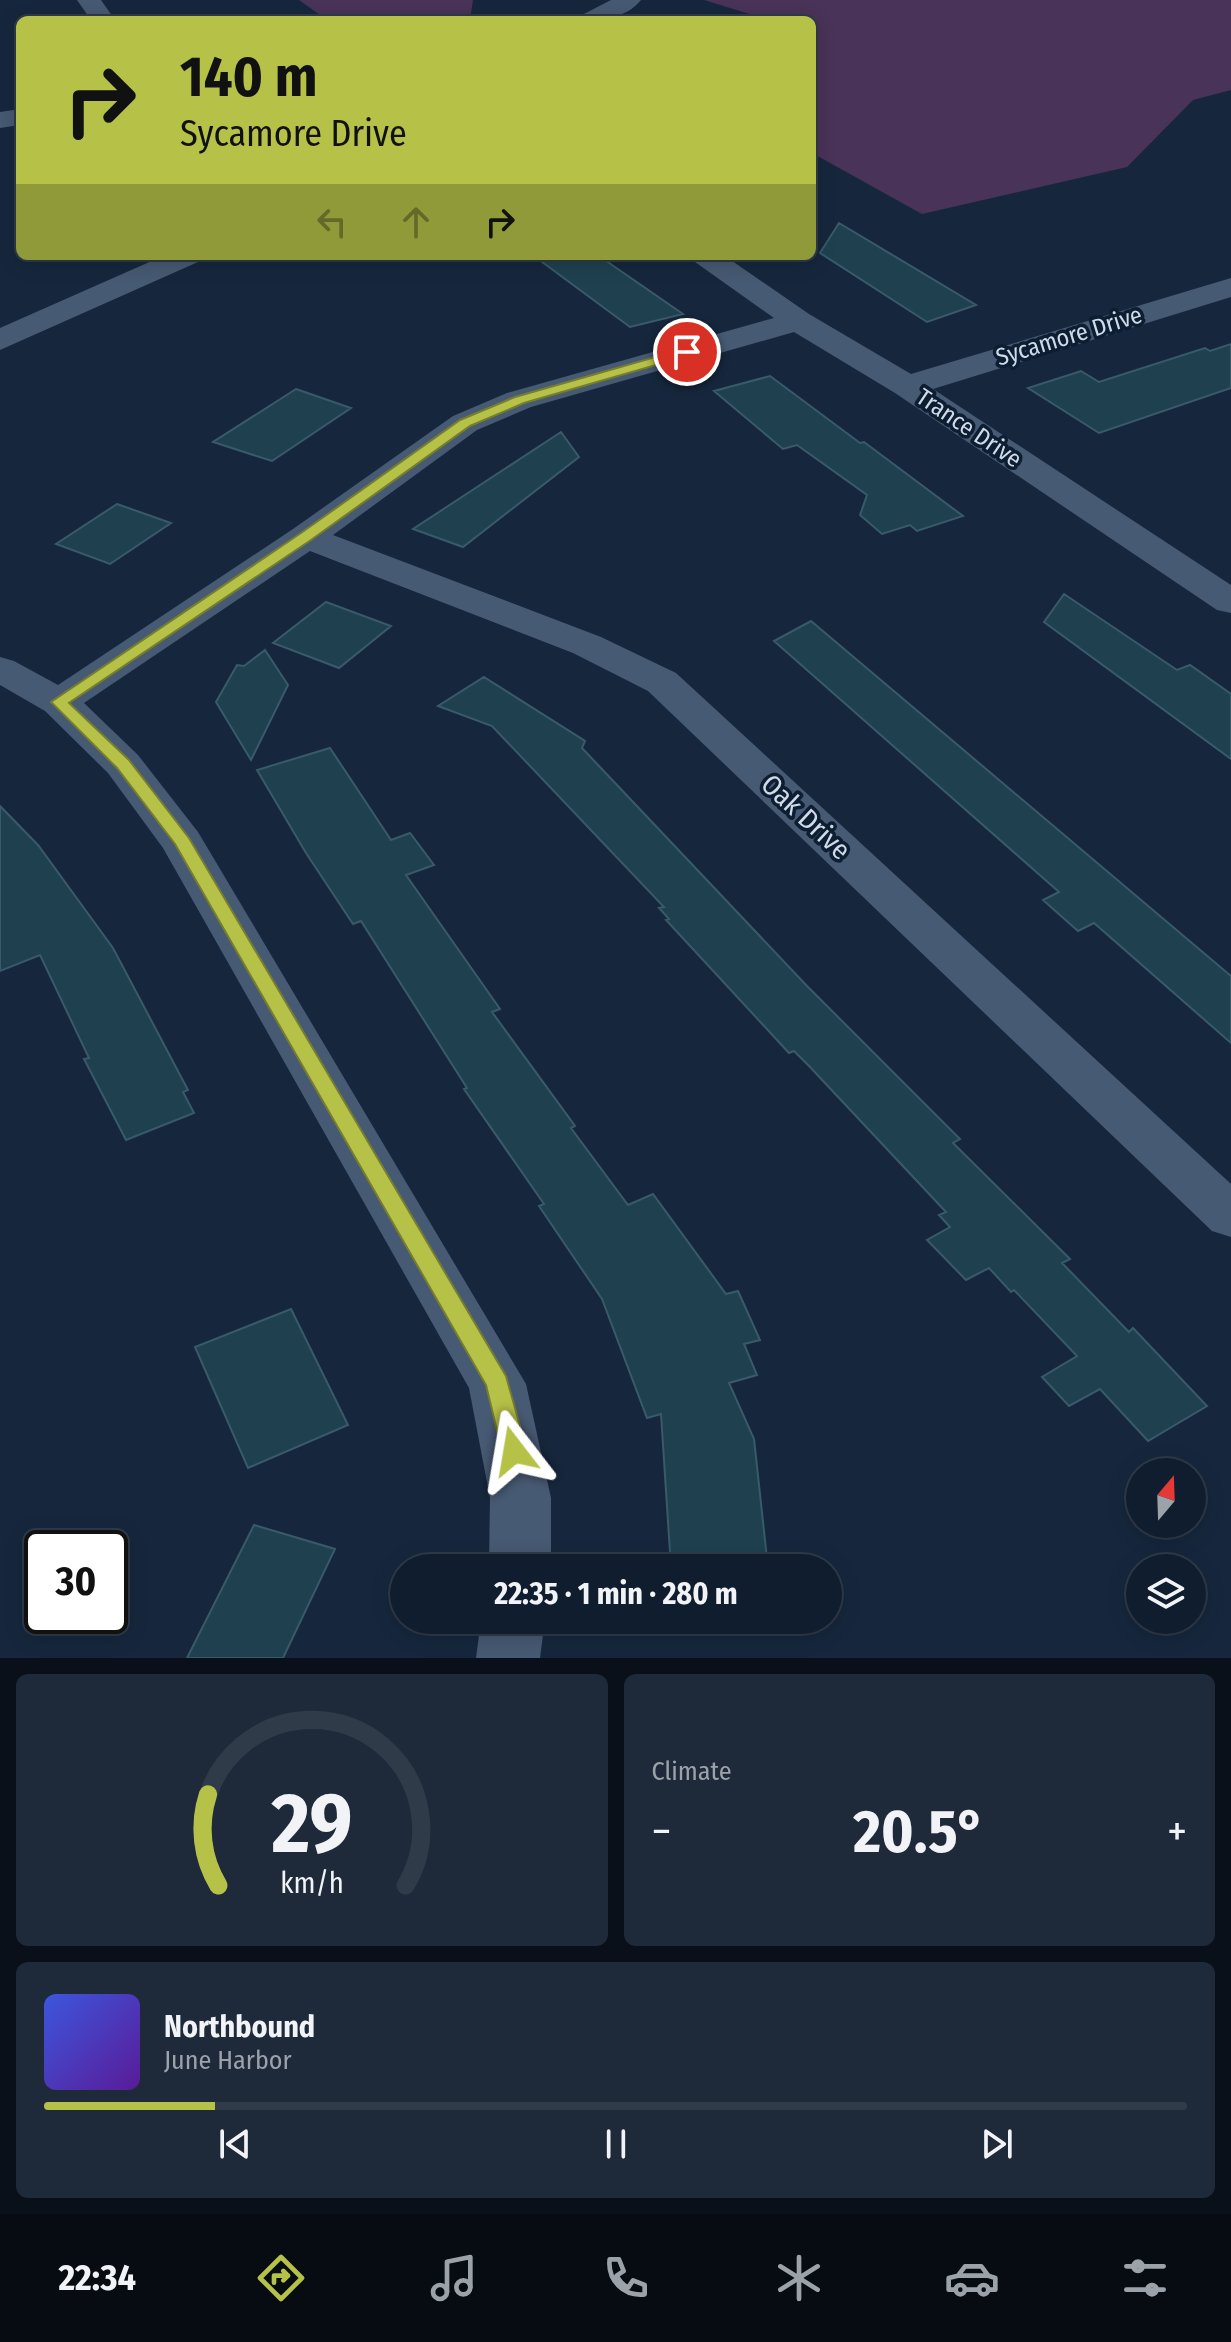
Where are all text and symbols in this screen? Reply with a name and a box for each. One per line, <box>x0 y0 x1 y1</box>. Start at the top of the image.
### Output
text: 140 m <box>180 44 317 111</box>
icon: right <box>48 48 152 152</box>
text: Sycamore Drive <box>180 112 407 156</box>
icon: left <box>310 200 354 244</box>
icon: ahead <box>394 200 438 244</box>
icon: right <box>478 200 522 244</box>
street label: Sycamore Drive <box>993 301 1145 371</box>
pin <box>653 318 721 386</box>
icon: arrive <box>665 330 709 374</box>
street label: Trance Drive <box>911 383 1027 473</box>
street label: Oak Drive <box>755 767 857 867</box>
position arrow <box>472 1409 556 1493</box>
north arrow <box>1126 1458 1206 1538</box>
map controls <box>1126 1458 1206 1634</box>
speed limit sign: 30 <box>24 1530 128 1634</box>
button: layers <box>1126 1554 1206 1634</box>
text: 22:35 · 1 min · 280 m <box>494 1576 738 1612</box>
text: Climate <box>652 1756 732 1787</box>
text: 29 <box>270 1774 352 1874</box>
text: 20.5° <box>853 1796 985 1868</box>
text: − <box>652 1805 671 1858</box>
text: + <box>1167 1805 1187 1858</box>
text: km/h <box>280 1866 344 1901</box>
text: Northbound <box>164 2009 315 2045</box>
text: June Harbor <box>164 2045 292 2076</box>
icon: previous <box>213 2122 257 2166</box>
icon: pause <box>594 2122 638 2166</box>
icon: next <box>975 2122 1019 2166</box>
icon: directions <box>253 2250 309 2306</box>
icon: music <box>426 2250 482 2306</box>
icon: phone <box>598 2250 654 2306</box>
icon: climate <box>771 2250 827 2306</box>
icon: car <box>944 2250 1000 2306</box>
icon: filters <box>1117 2250 1173 2306</box>
text: 22:34 <box>58 2256 136 2300</box>

